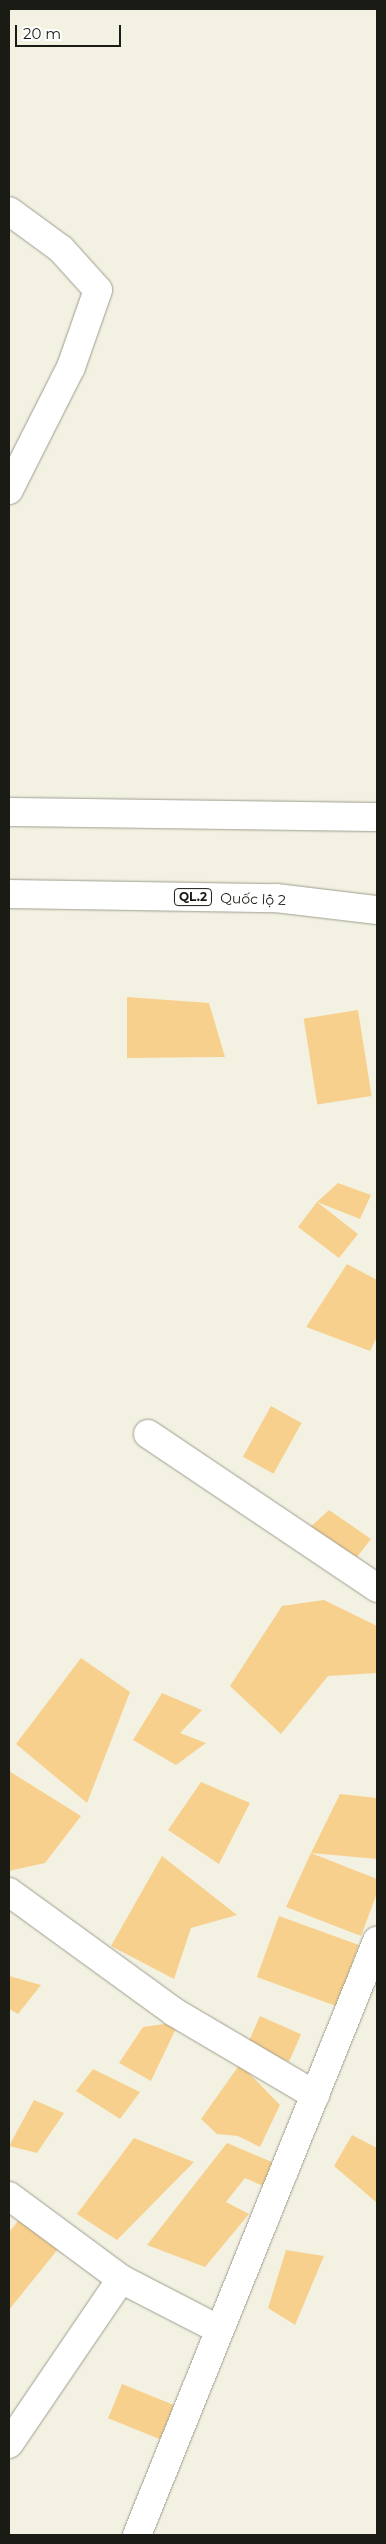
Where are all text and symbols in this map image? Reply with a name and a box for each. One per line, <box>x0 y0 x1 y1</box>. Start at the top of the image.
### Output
scale bar <box>18 15 124 47</box>
text: 20 m <box>23 24 61 43</box>
road number: QL.2 <box>173 888 213 906</box>
street label: Quốc lộ 2 <box>220 889 286 909</box>

